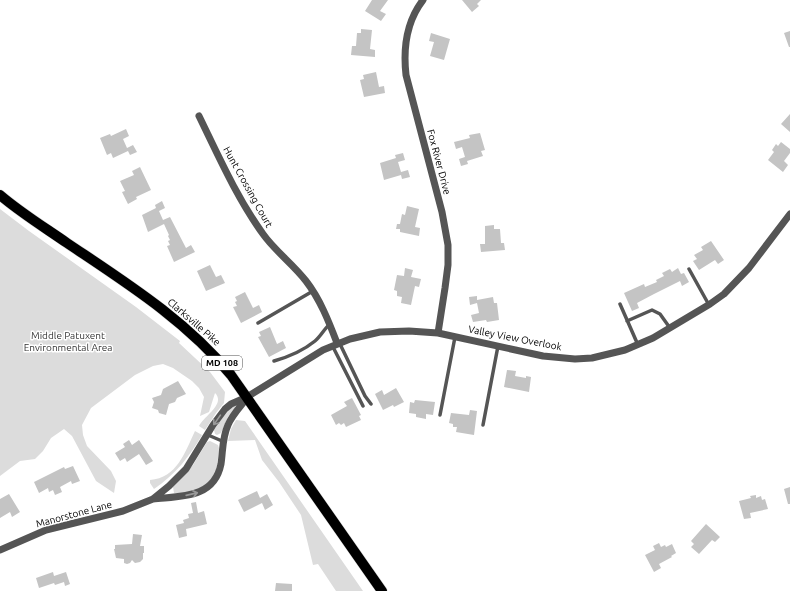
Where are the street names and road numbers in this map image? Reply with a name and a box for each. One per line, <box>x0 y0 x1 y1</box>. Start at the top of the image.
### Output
street label: Fox River Drive <box>425 128 453 196</box>
street label: Hunt Crossing Court <box>221 145 275 229</box>
street label: Clarksville Pike <box>165 296 223 348</box>
street label: Valley View Overlook <box>467 324 563 352</box>
road number: MD 108 <box>202 356 242 370</box>
street label: Manorstone Lane <box>35 499 113 529</box>

